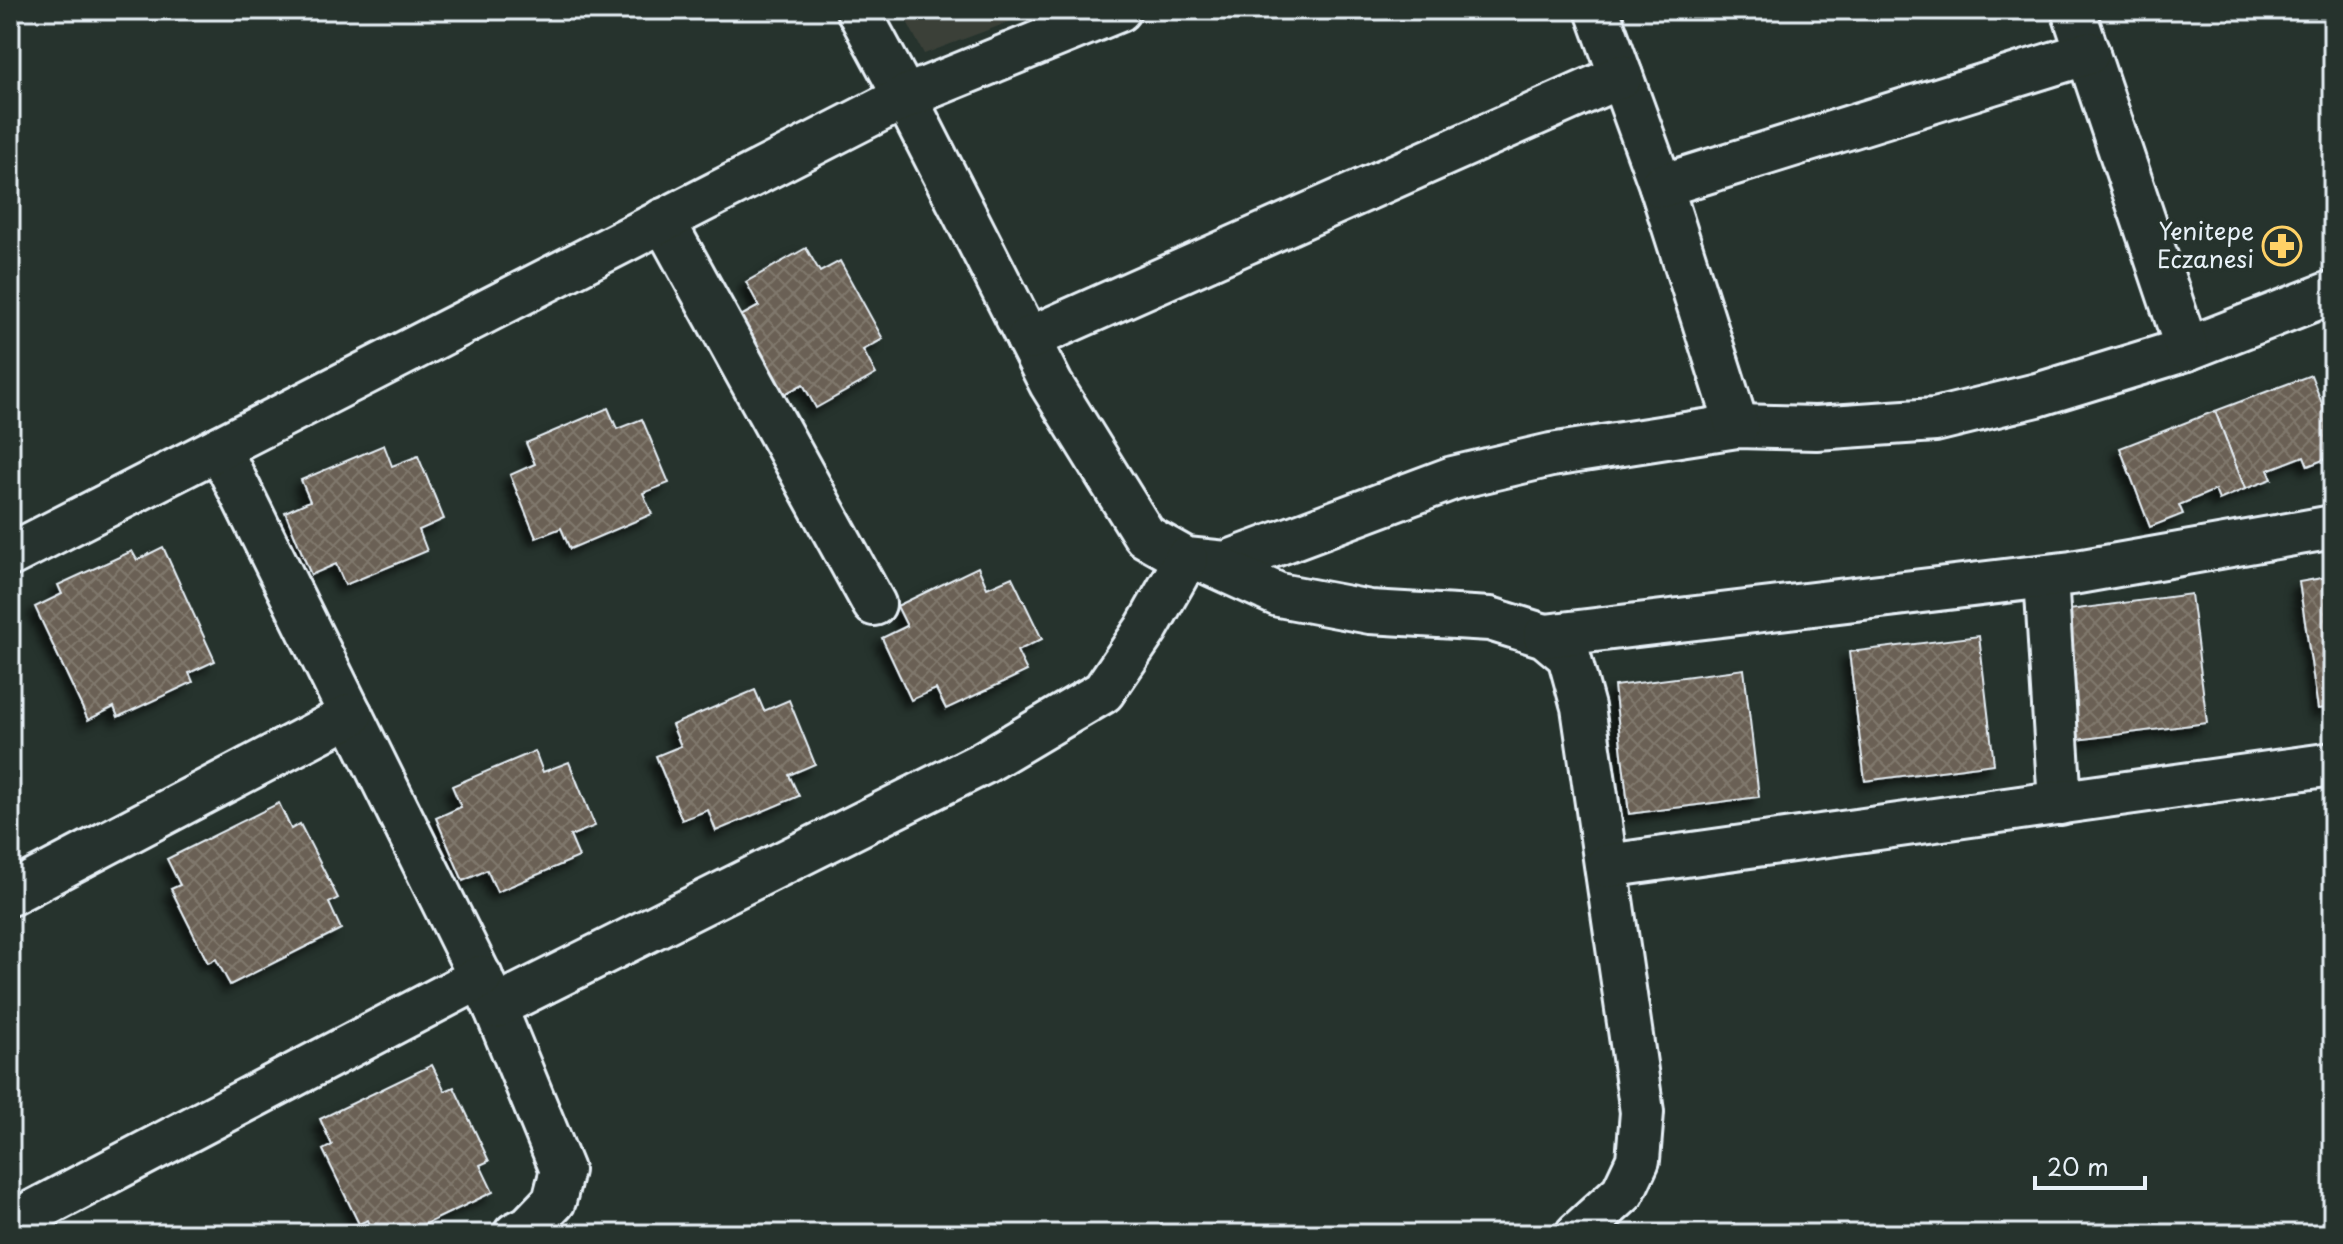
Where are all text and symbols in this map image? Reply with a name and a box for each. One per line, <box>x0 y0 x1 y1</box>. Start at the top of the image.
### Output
place label: Yenitepe Eczanesi <box>2157 212 2254 276</box>
pharmacy icon: Yenitepe Eczanesi <box>2261 225 2303 267</box>
scale bar <box>2035 1140 2145 1190</box>
text: 20 m <box>2047 1148 2109 1184</box>

